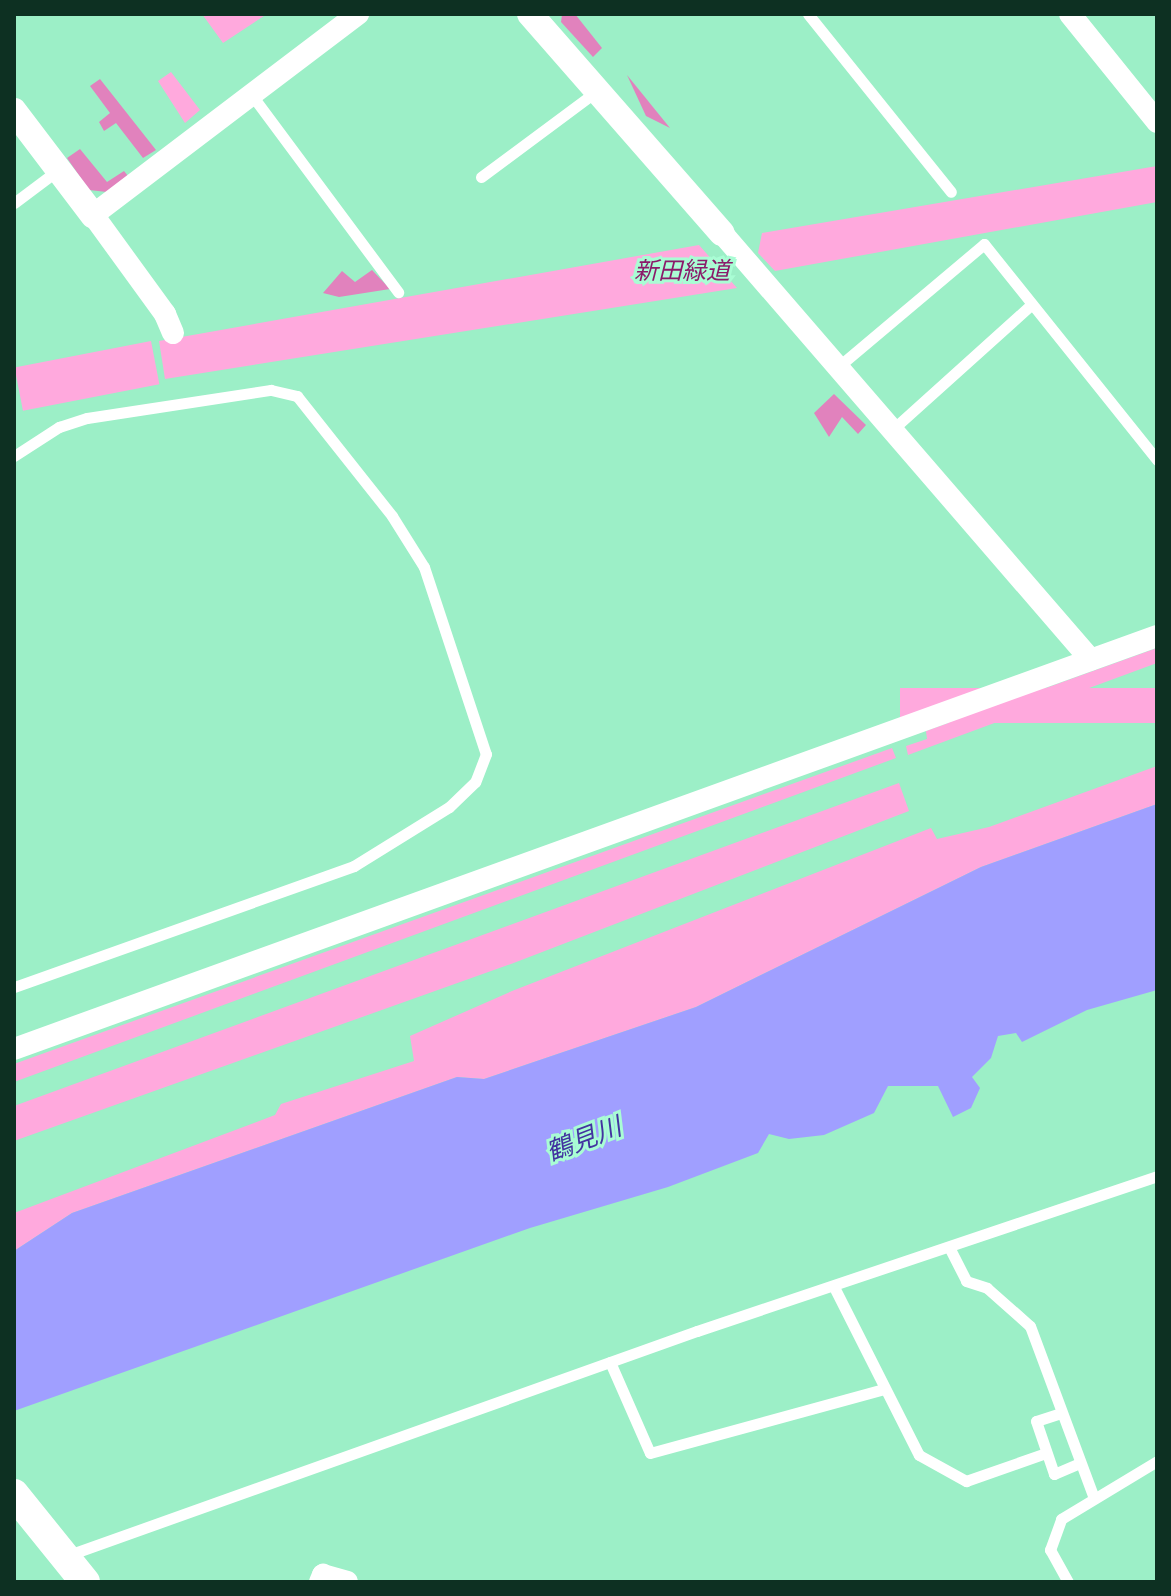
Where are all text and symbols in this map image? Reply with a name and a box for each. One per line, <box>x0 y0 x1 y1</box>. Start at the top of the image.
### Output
park label: 新田緑道 <box>634 258 730 286</box>
water label: 鶴見川 <box>542 1111 626 1169</box>

